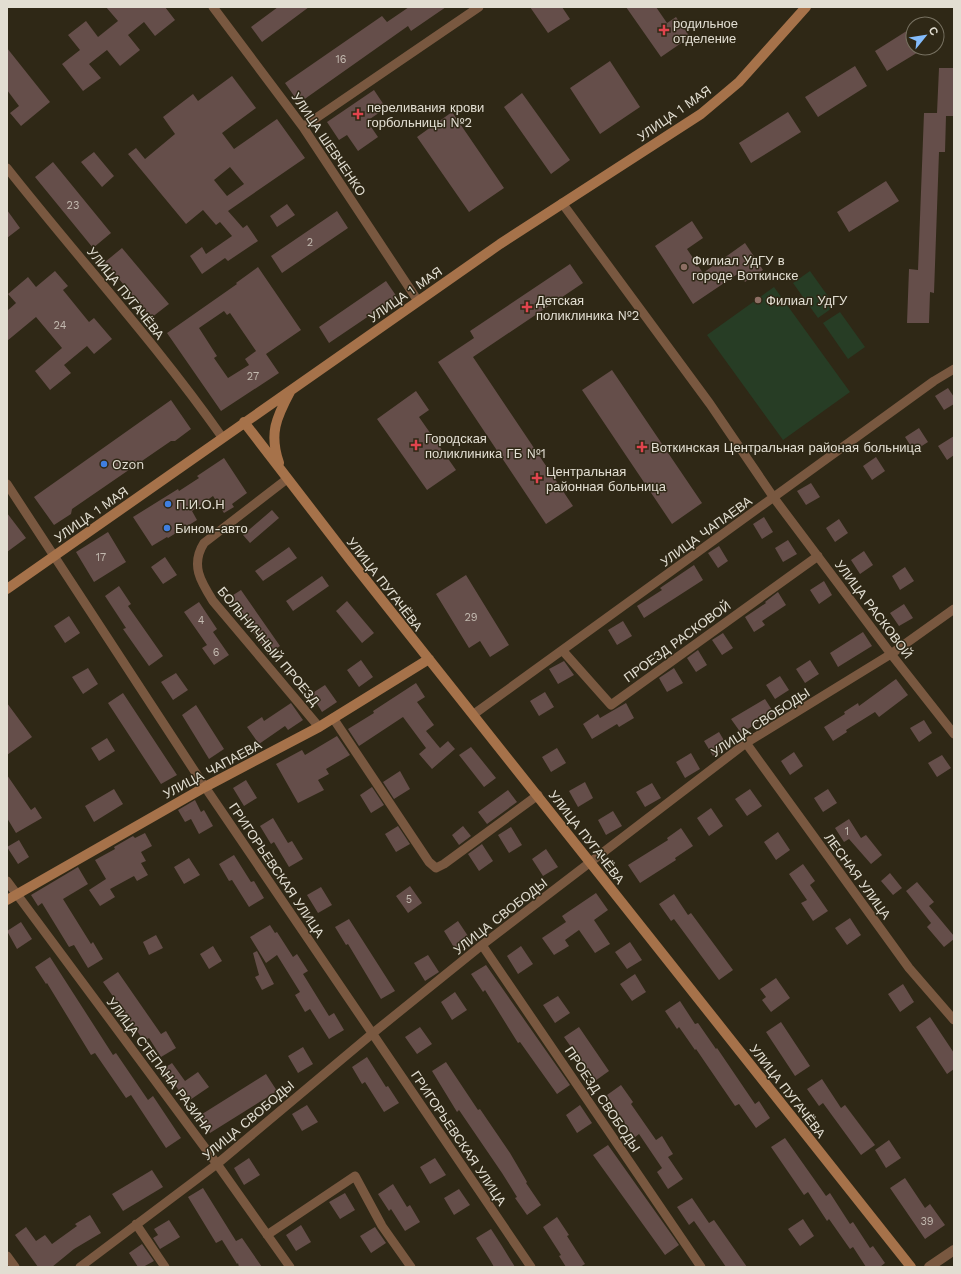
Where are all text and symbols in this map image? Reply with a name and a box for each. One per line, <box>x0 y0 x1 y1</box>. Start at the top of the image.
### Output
place label: родильное отделение <box>673 16 738 46</box>
north arrow <box>905 16 945 56</box>
marker: родильное отделение <box>658 24 670 36</box>
text: С <box>926 25 941 38</box>
house number: 16 <box>336 53 347 66</box>
street label: УЛИЦА 1 МАЯ <box>635 82 714 144</box>
street label: УЛИЦА ШЕВЧЕНКО <box>288 90 369 199</box>
place label: переливания крови горбольницы №2 <box>367 100 484 130</box>
marker: переливания крови горбольницы №2 <box>352 108 364 120</box>
house number: 23 <box>67 199 79 212</box>
house number: 2 <box>307 236 313 249</box>
street label: УЛИЦА ПУГАЧЁВА <box>84 244 168 343</box>
place label: Филиал УдГУ в городе Воткинске <box>692 253 798 283</box>
marker: Филиал УдГУ в городе Воткинске <box>679 262 689 272</box>
street label: УЛИЦА 1 МАЯ <box>366 263 445 325</box>
place label: Детская поликлиника №2 <box>536 293 639 323</box>
place label: Филиал УдГУ <box>766 293 848 308</box>
marker: Филиал УдГУ <box>753 295 763 305</box>
marker: Детская поликлиника №2 <box>521 301 533 313</box>
house number: 24 <box>54 319 67 332</box>
house number: 27 <box>247 370 259 383</box>
place label: Городская поликлиника ГБ №1 <box>425 431 546 461</box>
marker: Городская поликлиника ГБ №1 <box>410 439 422 451</box>
place label: Воткинская Центральная районая больница <box>651 440 922 455</box>
marker: Воткинская Центральная районая больница <box>636 441 648 453</box>
place label: Ozon <box>112 457 144 472</box>
marker: Ozon <box>99 459 109 469</box>
place label: Центральная районная больница <box>546 464 667 494</box>
marker: Центральная районная больница <box>531 472 543 484</box>
street label: УЛИЦА 1 МАЯ <box>52 483 131 545</box>
street label: УЛИЦА ЧАПАЕВА <box>658 493 755 570</box>
place label: П.И.О.Н <box>176 497 225 512</box>
marker: П.И.О.Н <box>163 499 173 509</box>
place label: Бином-авто <box>175 521 248 536</box>
marker: Бином-авто <box>162 523 172 533</box>
street label: УЛИЦА ПУГАЧЁВА <box>344 535 426 634</box>
house number: 17 <box>96 551 106 564</box>
street label: УЛИЦА РАСКОВОЙ <box>832 557 915 661</box>
street label: БОЛЬНИЧНЫЙ ПРОЕЗД <box>215 584 323 709</box>
street label: ПРОЕЗД РАСКОВОЙ <box>621 598 734 685</box>
house number: 29 <box>464 611 478 624</box>
house number: 4 <box>198 614 205 627</box>
house number: 6 <box>213 646 220 659</box>
street label: УЛИЦА СВОБОДЫ <box>708 685 812 760</box>
street label: УЛИЦА ЧАПАЕВА <box>160 737 264 802</box>
street label: УЛИЦА ПУГАЧЁВА <box>546 788 628 887</box>
street label: ГРИГОРЬЕВСКАЯ УЛИЦА <box>226 800 327 941</box>
house number: 1 <box>845 825 849 838</box>
street label: ЛЕСНАЯ УЛИЦА <box>821 830 894 922</box>
street label: УЛИЦА СВОБОДЫ <box>451 875 550 958</box>
house number: 5 <box>406 893 412 906</box>
street label: УЛИЦА СТЕПАНА РАЗИНА <box>104 994 216 1136</box>
street label: УЛИЦА ПУГАЧЁВА <box>747 1042 829 1141</box>
street label: ПРОЕЗД СВОБОДЫ <box>562 1044 643 1155</box>
street label: ГРИГОРЬЕВСКАЯ УЛИЦА <box>408 1068 509 1209</box>
street label: УЛИЦА СВОБОДЫ <box>200 1078 297 1163</box>
house number: 39 <box>920 1215 934 1228</box>

